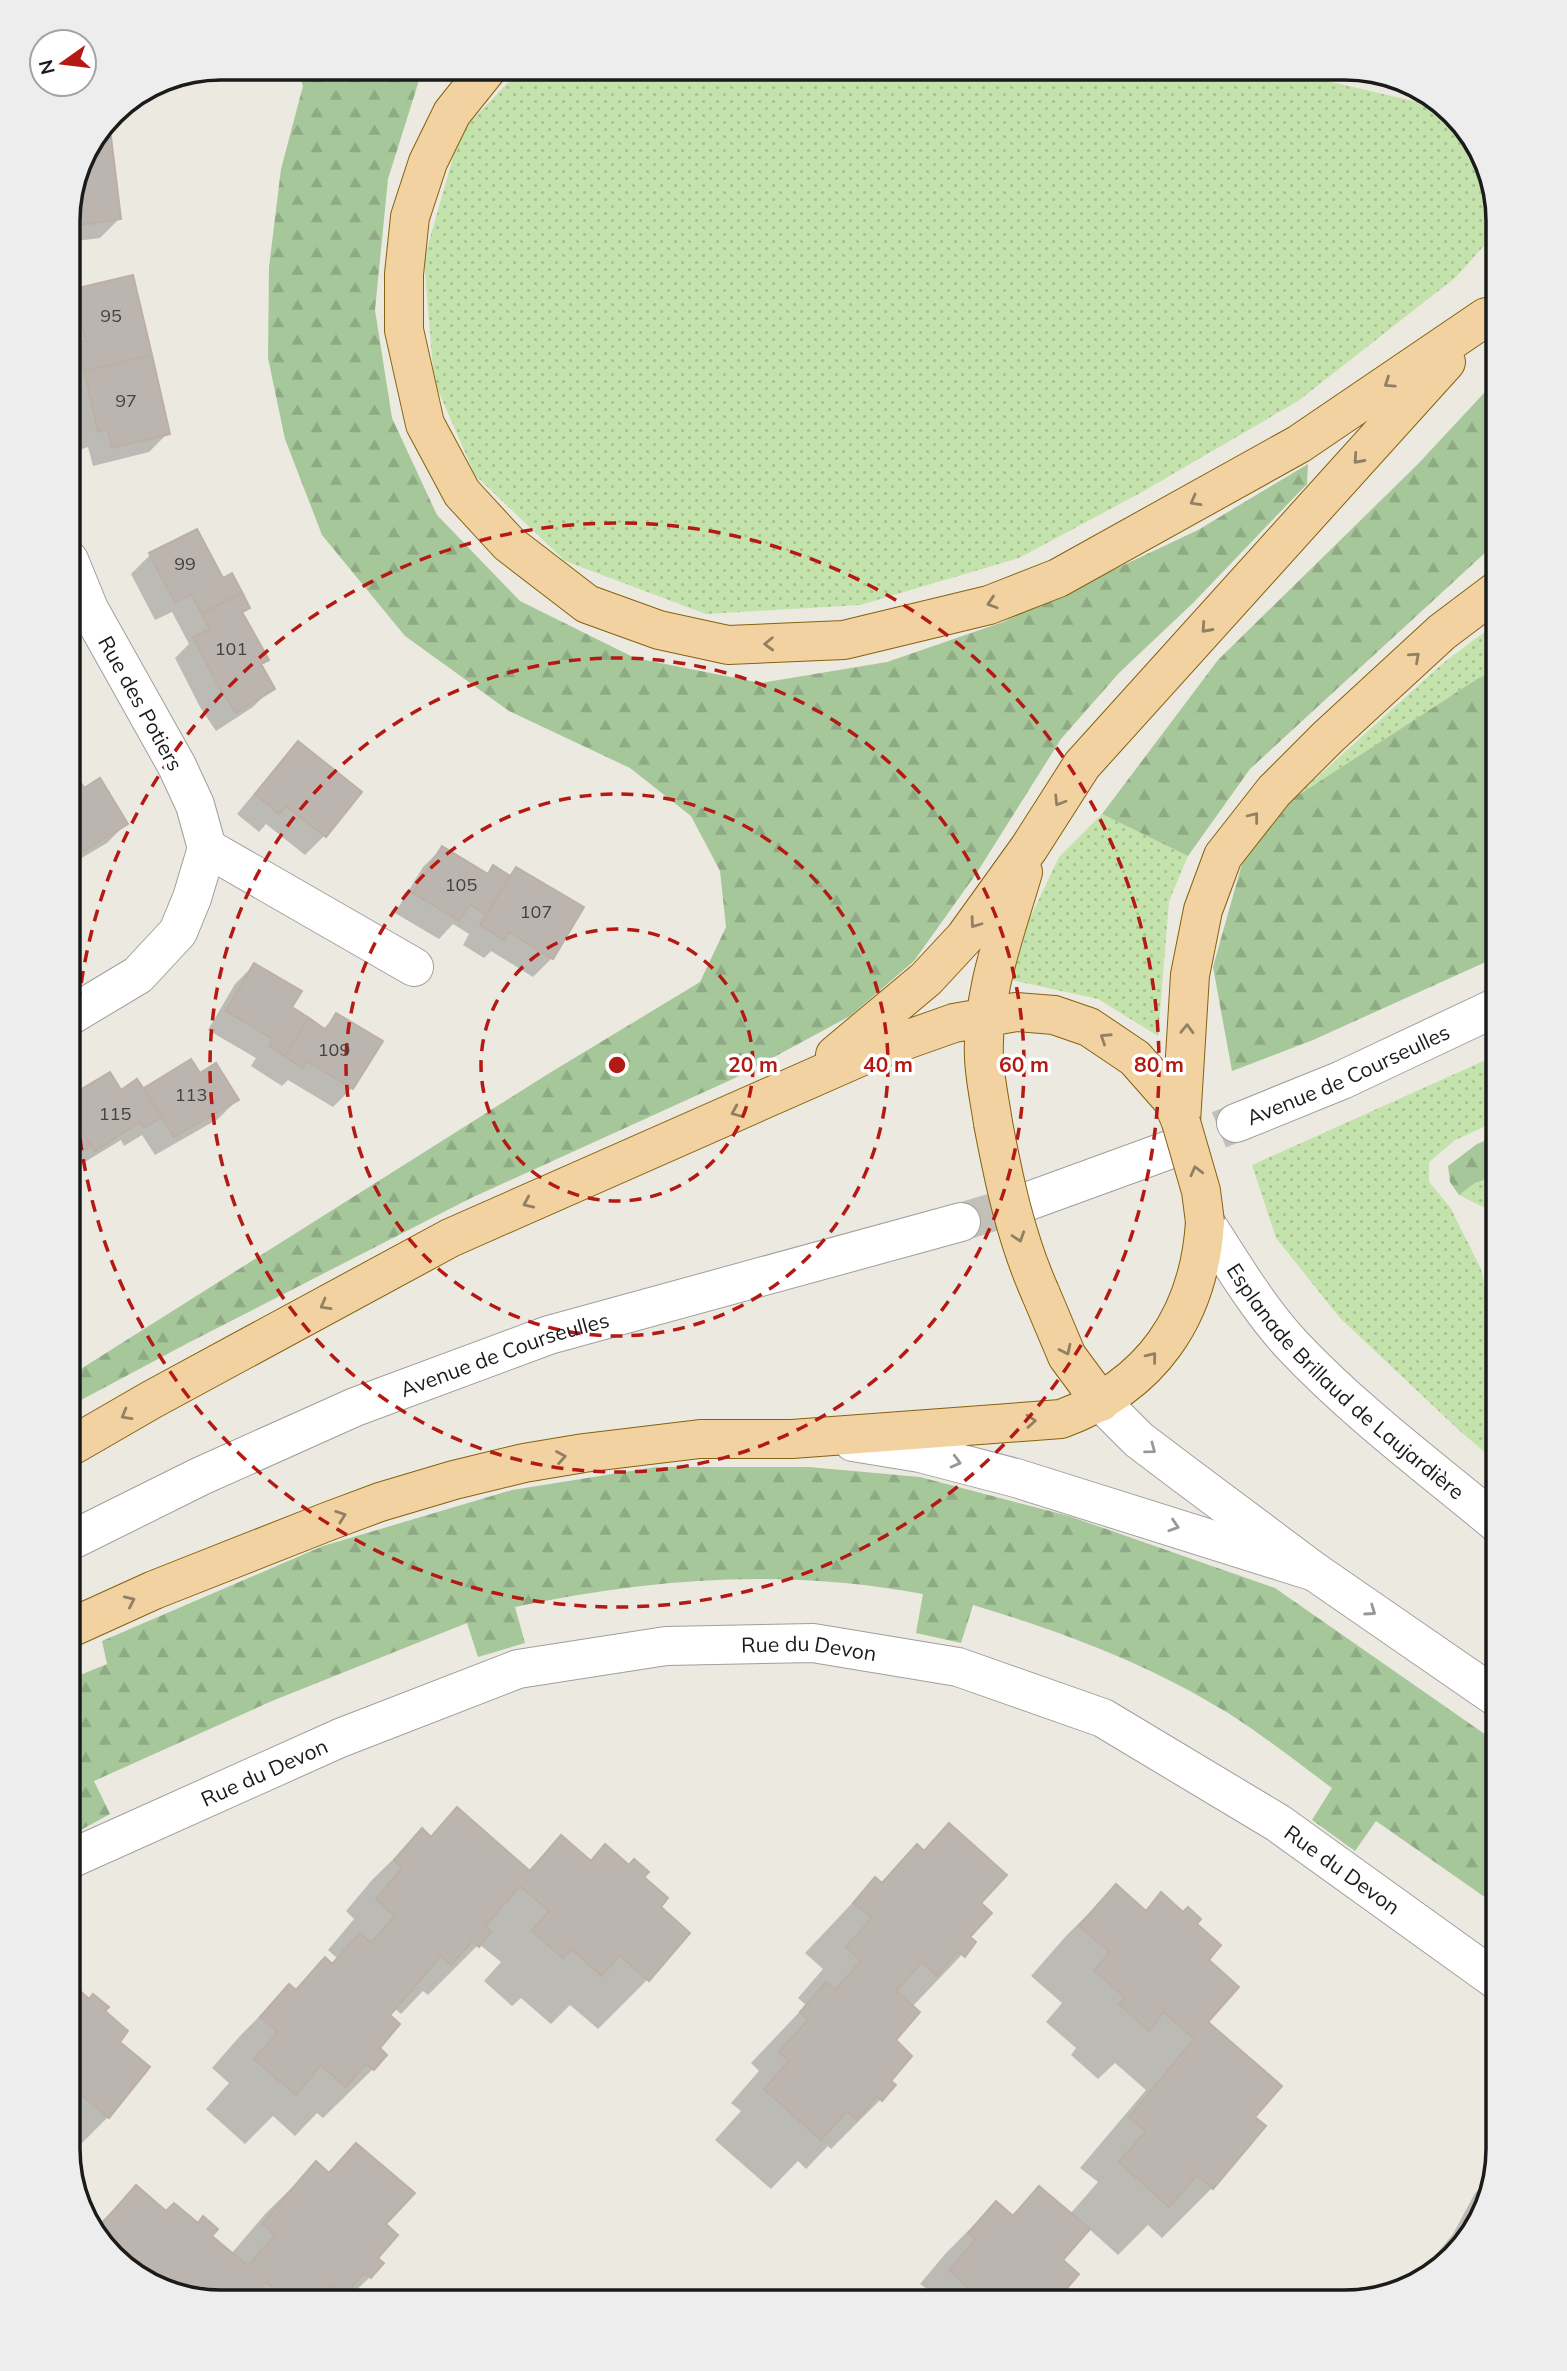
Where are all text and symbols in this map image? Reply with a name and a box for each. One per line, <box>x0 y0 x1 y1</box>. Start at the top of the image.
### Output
north arrow <box>28 28 98 98</box>
text: N <box>33 57 60 77</box>
house number: 95 <box>100 304 122 327</box>
one-way arrow <box>1384 375 1397 387</box>
house number: 97 <box>115 389 137 412</box>
one-way arrow <box>1354 451 1366 464</box>
one-way arrow <box>1189 493 1202 507</box>
house number: 99 <box>174 552 196 575</box>
one-way arrow <box>986 595 998 609</box>
one-way arrow <box>1201 620 1214 633</box>
street label: Rue des Potiers <box>93 631 189 775</box>
one-way arrow <box>763 636 774 651</box>
house number: 101 <box>215 637 247 660</box>
one-way arrow <box>1407 652 1420 665</box>
one-way arrow <box>1054 794 1067 807</box>
one-way arrow <box>1246 812 1258 825</box>
house number: 105 <box>445 873 477 896</box>
house number: 107 <box>520 900 552 923</box>
one-way arrow <box>970 915 983 928</box>
street label: Avenue de Courseulles <box>1243 1018 1454 1130</box>
one-way arrow <box>1180 1023 1195 1034</box>
one-way arrow <box>1099 1033 1112 1046</box>
house number: 109 <box>318 1038 350 1061</box>
text: 20 m <box>728 1051 778 1077</box>
text: 40 m <box>863 1051 913 1077</box>
text: 60 m <box>999 1051 1049 1077</box>
text: 80 m <box>1134 1051 1184 1077</box>
centre of rings <box>605 1053 629 1077</box>
house number: 113 <box>175 1083 207 1106</box>
house number: 115 <box>99 1102 131 1125</box>
one-way arrow <box>731 1104 744 1118</box>
one-way arrow <box>1190 1165 1204 1177</box>
one-way arrow <box>523 1195 535 1209</box>
one-way arrow <box>1011 1231 1025 1243</box>
street label: Esplanade Brillaud de Laujardière <box>1222 1258 1470 1505</box>
one-way arrow <box>320 1297 332 1310</box>
street label: Avenue de Courseulles <box>397 1306 612 1402</box>
one-way arrow <box>1057 1343 1071 1355</box>
one-way arrow <box>1144 1353 1156 1366</box>
one-way arrow <box>120 1407 133 1420</box>
one-way arrow <box>1026 1414 1037 1429</box>
one-way arrow <box>1143 1440 1156 1453</box>
one-way arrow <box>555 1450 567 1465</box>
one-way arrow <box>950 1454 962 1468</box>
one-way arrow <box>335 1510 347 1524</box>
one-way arrow <box>1168 1518 1180 1532</box>
one-way arrow <box>123 1595 135 1609</box>
one-way arrow <box>1363 1603 1376 1615</box>
street label: Rue du Devon <box>741 1630 878 1666</box>
street label: Rue du Devon <box>197 1732 332 1812</box>
street label: Rue du Devon <box>1280 1819 1405 1920</box>

